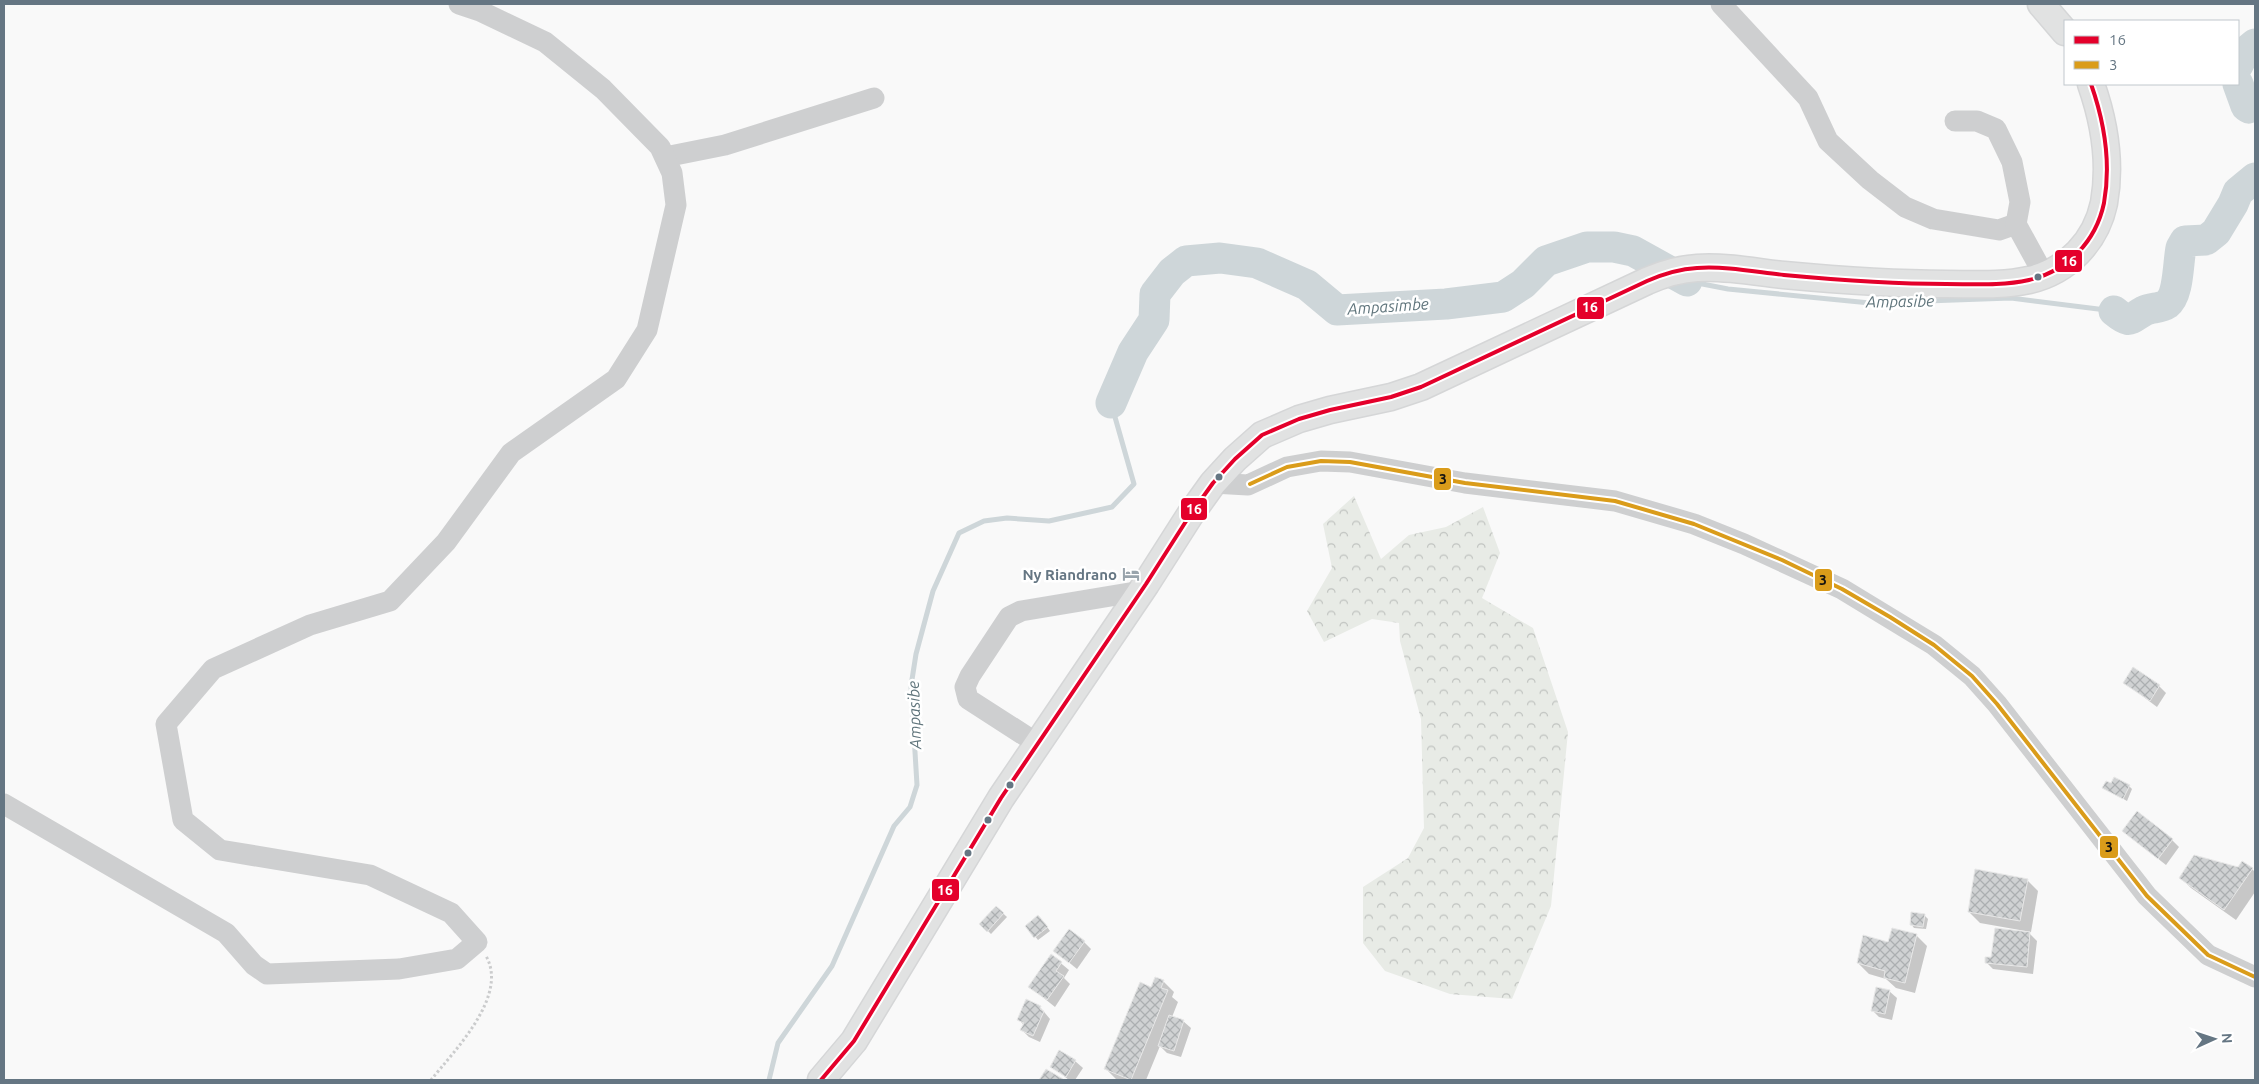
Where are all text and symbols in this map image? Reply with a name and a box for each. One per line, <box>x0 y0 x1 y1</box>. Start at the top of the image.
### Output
legend <box>2064 20 2239 85</box>
text: 16 <box>2109 31 2126 48</box>
text: 3 <box>2109 56 2117 73</box>
line badge: 16 <box>2054 249 2083 273</box>
text: 16 <box>2061 253 2077 269</box>
unlabelled marker <box>2033 272 2043 282</box>
water label: Ampasibe <box>1865 291 1934 311</box>
water label: Ampasimbe <box>1346 294 1429 318</box>
line badge: 16 <box>1576 296 1605 320</box>
text: 16 <box>1582 299 1598 315</box>
line badge: 3 <box>1433 467 1452 491</box>
text: 3 <box>1439 471 1447 487</box>
unlabelled marker <box>1214 472 1224 482</box>
line badge: 16 <box>1180 497 1208 521</box>
text: 16 <box>1186 501 1202 517</box>
hotel icon: Ny Riandrano <box>1121 564 1141 584</box>
place label: Ny Riandrano <box>1022 566 1117 583</box>
line badge: 3 <box>1814 568 1833 592</box>
text: 3 <box>1819 572 1827 588</box>
water label: Ampasibe <box>904 681 924 750</box>
unlabelled marker <box>1005 780 1015 790</box>
unlabelled marker <box>983 815 993 825</box>
line badge: 3 <box>2099 835 2119 859</box>
text: 3 <box>2105 839 2113 855</box>
unlabelled marker <box>963 848 973 858</box>
line badge: 16 <box>931 878 960 902</box>
text: 16 <box>937 882 953 898</box>
north arrow <box>2189 1014 2239 1064</box>
text: N <box>2219 1033 2235 1044</box>

